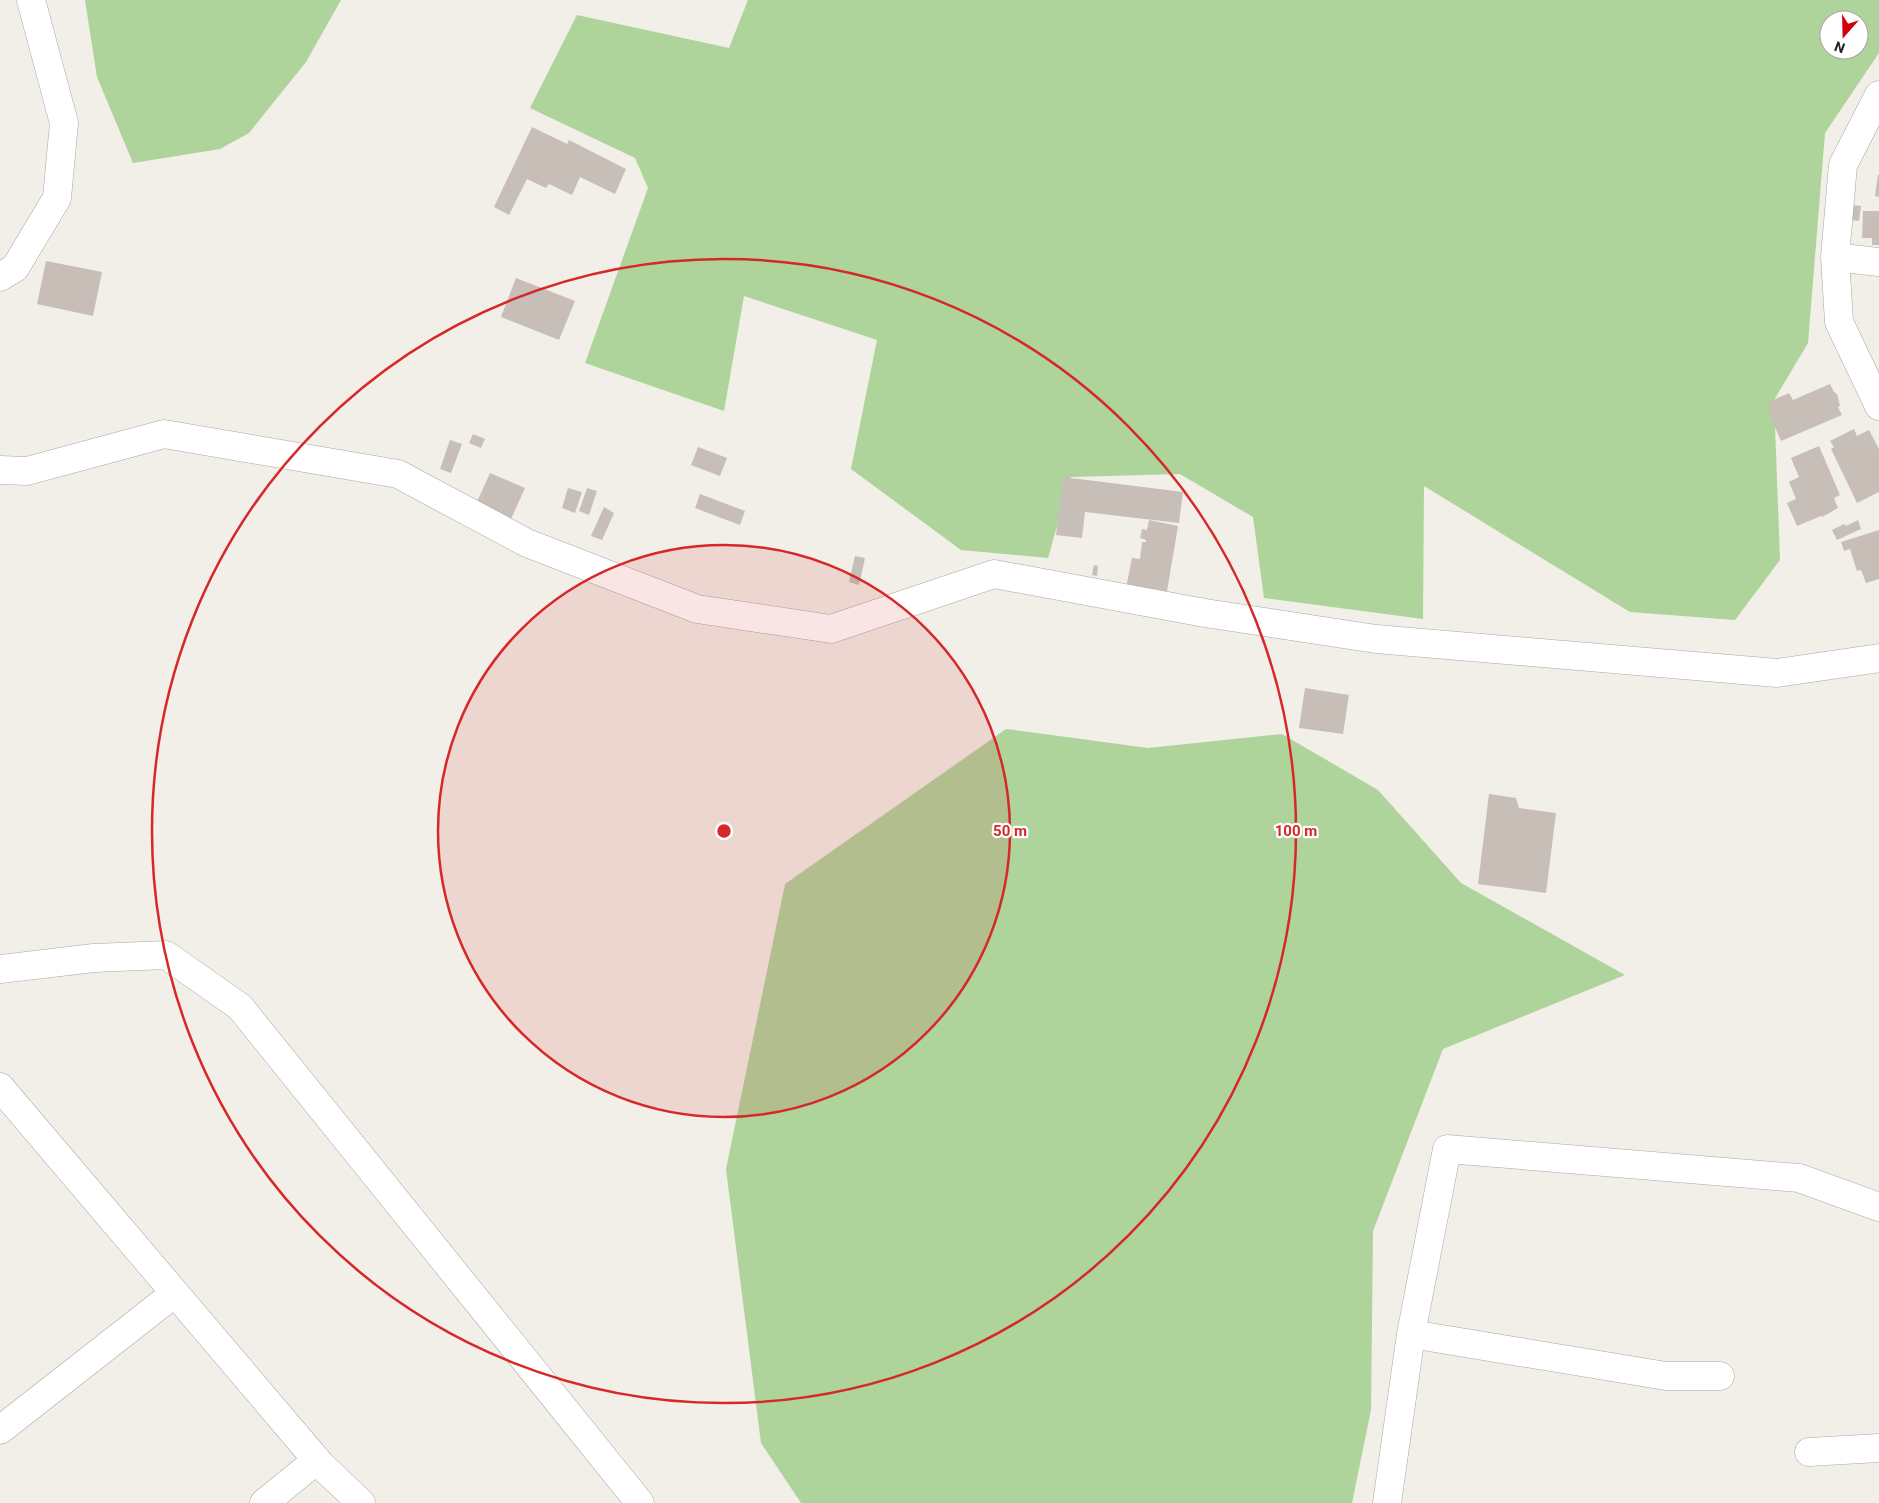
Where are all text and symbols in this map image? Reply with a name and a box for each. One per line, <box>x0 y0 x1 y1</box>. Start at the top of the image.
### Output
north arrow <box>1819 10 1869 60</box>
text: N <box>1832 38 1847 56</box>
centre of rings <box>715 822 733 840</box>
text: 50 m <box>993 822 1027 840</box>
text: 100 m <box>1275 822 1317 840</box>

